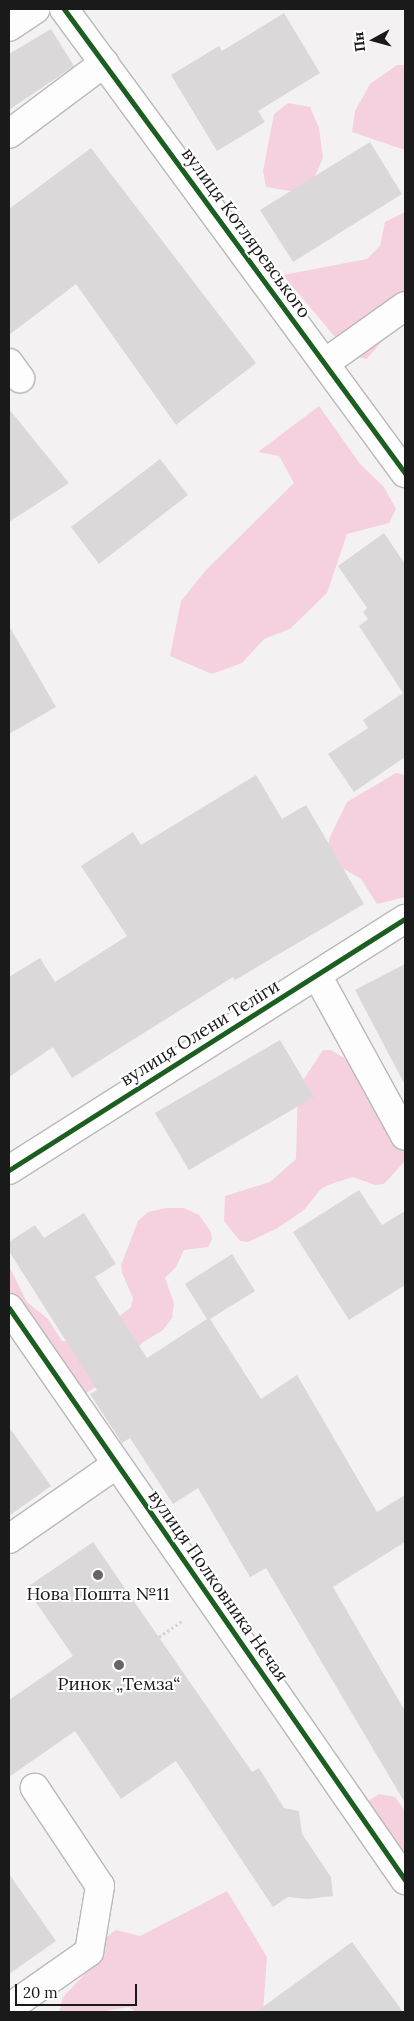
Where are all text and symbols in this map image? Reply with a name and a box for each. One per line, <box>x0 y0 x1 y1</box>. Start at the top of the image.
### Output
north arrow <box>349 15 399 65</box>
text: Пн <box>349 31 369 53</box>
street label: вулиця Котляревського <box>177 144 315 322</box>
street label: вулиця Олени Теліги <box>116 975 284 1091</box>
street label: вулиця Полковника Нечая <box>143 1486 293 1686</box>
marker: Нова Пошта №11 <box>92 1569 104 1581</box>
place label: Нова Пошта №11 <box>26 1583 170 1605</box>
marker: Ринок „Темза“ <box>113 1659 125 1671</box>
place label: Ринок „Темза“ <box>58 1673 180 1695</box>
scale bar <box>18 1974 140 2006</box>
text: 20 m <box>23 1983 58 2002</box>

